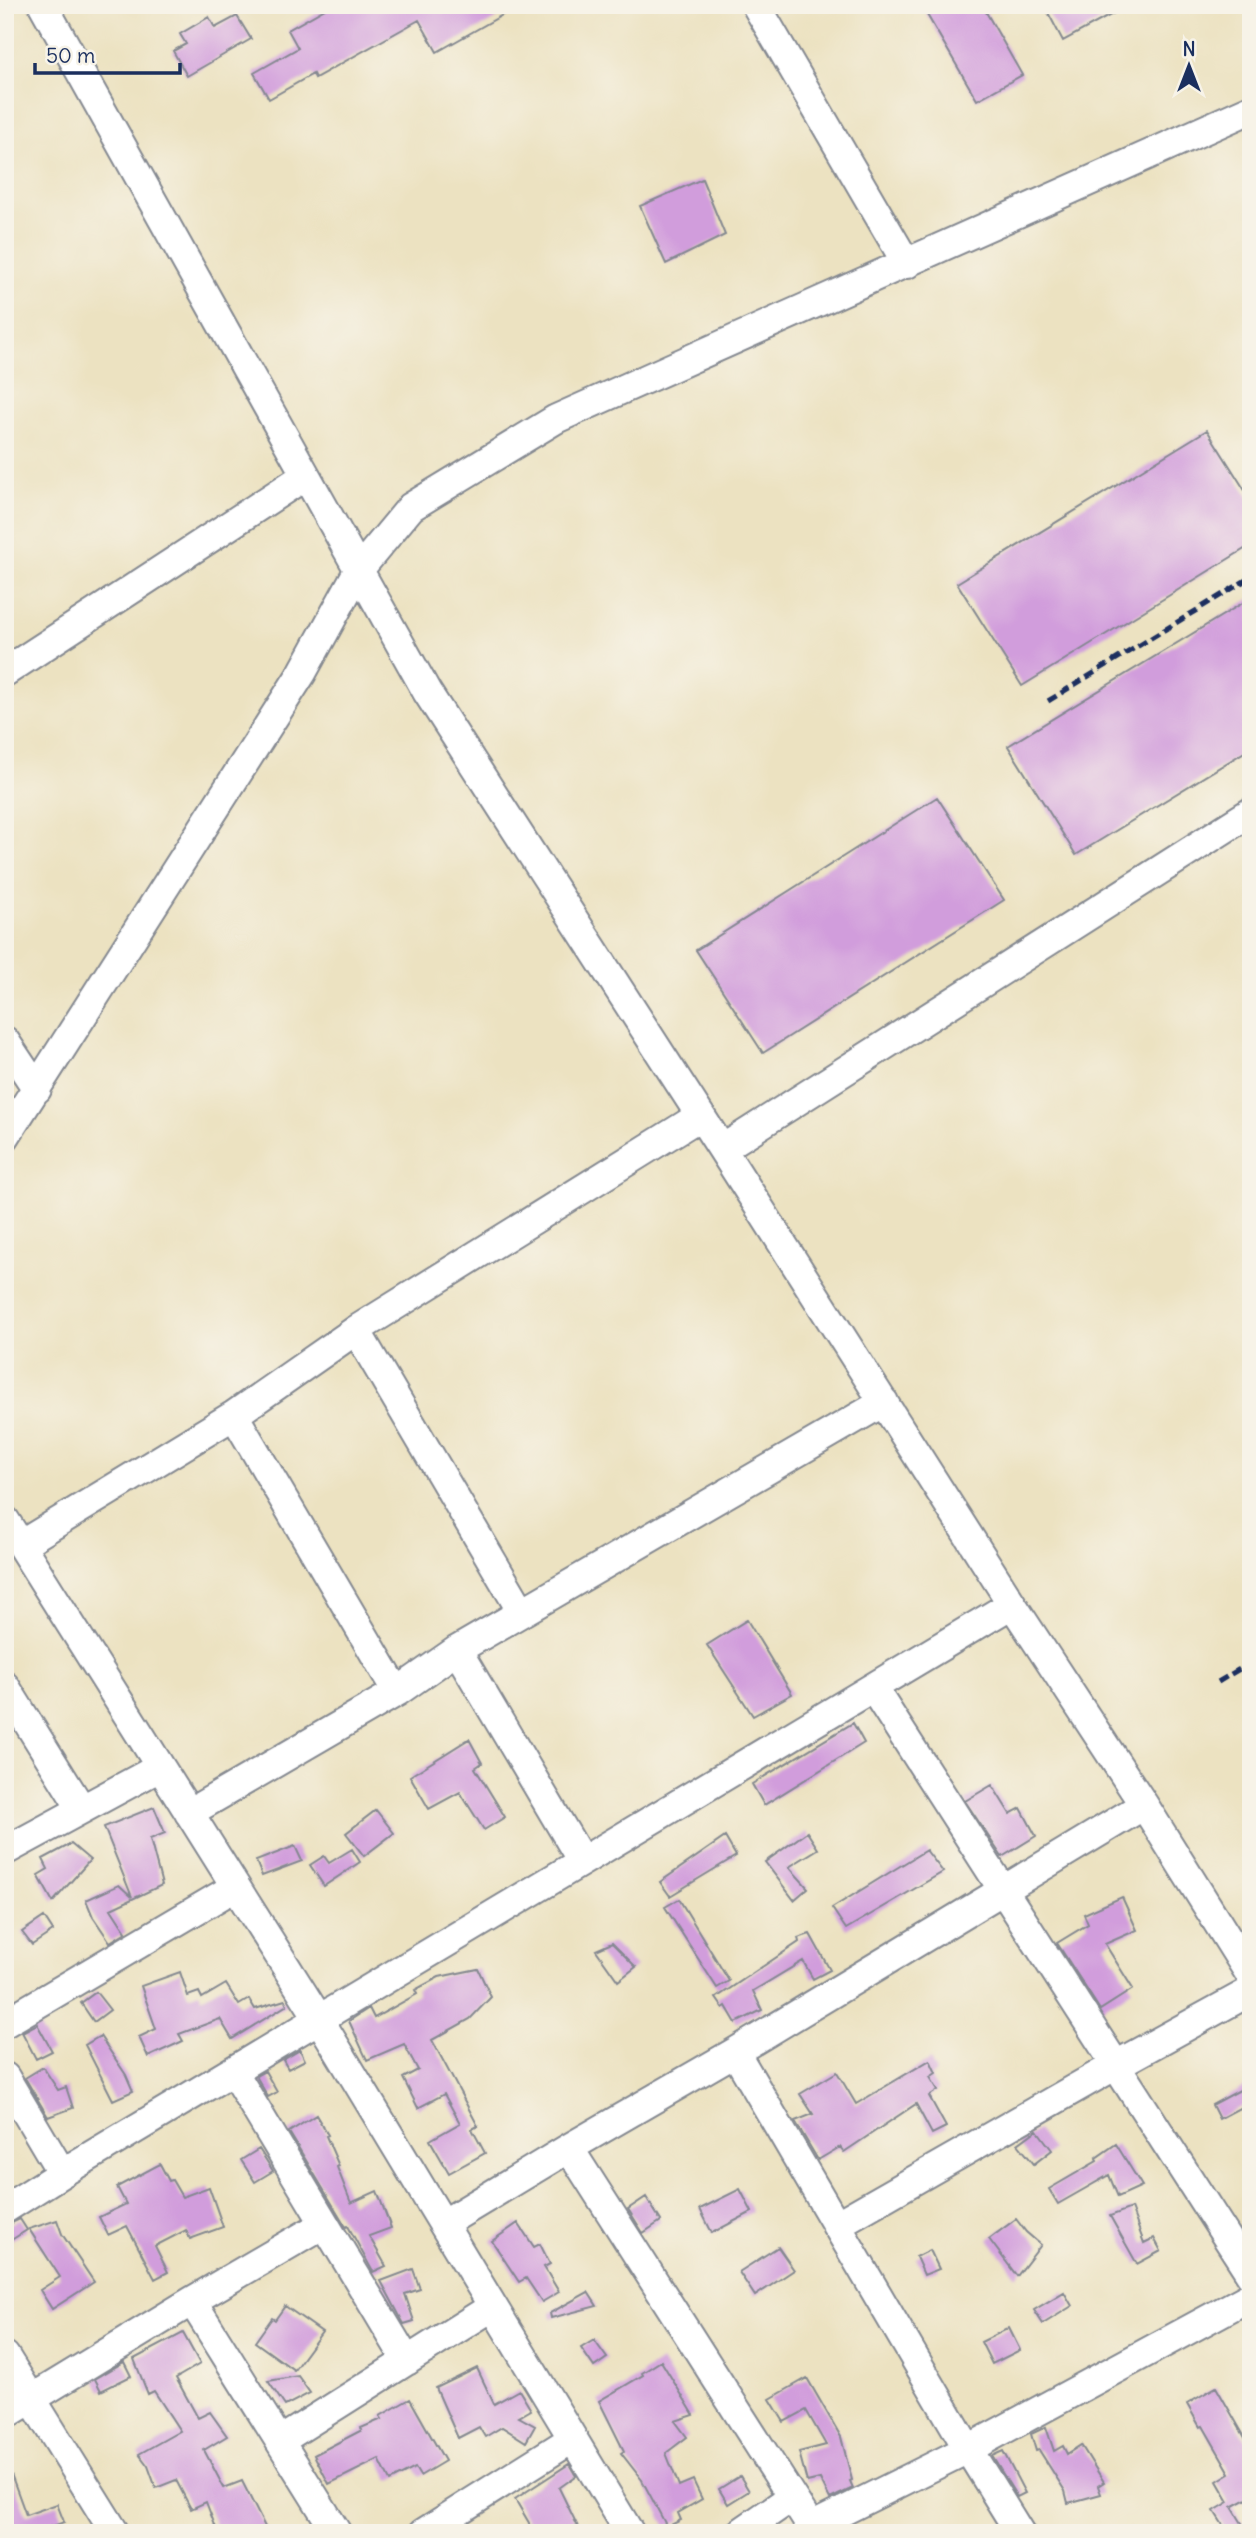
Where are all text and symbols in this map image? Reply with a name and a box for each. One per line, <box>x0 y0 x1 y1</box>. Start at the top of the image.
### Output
scale bar <box>35 32 180 76</box>
north arrow <box>1154 32 1224 102</box>
text: N <box>1182 37 1196 61</box>
text: 50 m <box>46 42 95 69</box>

